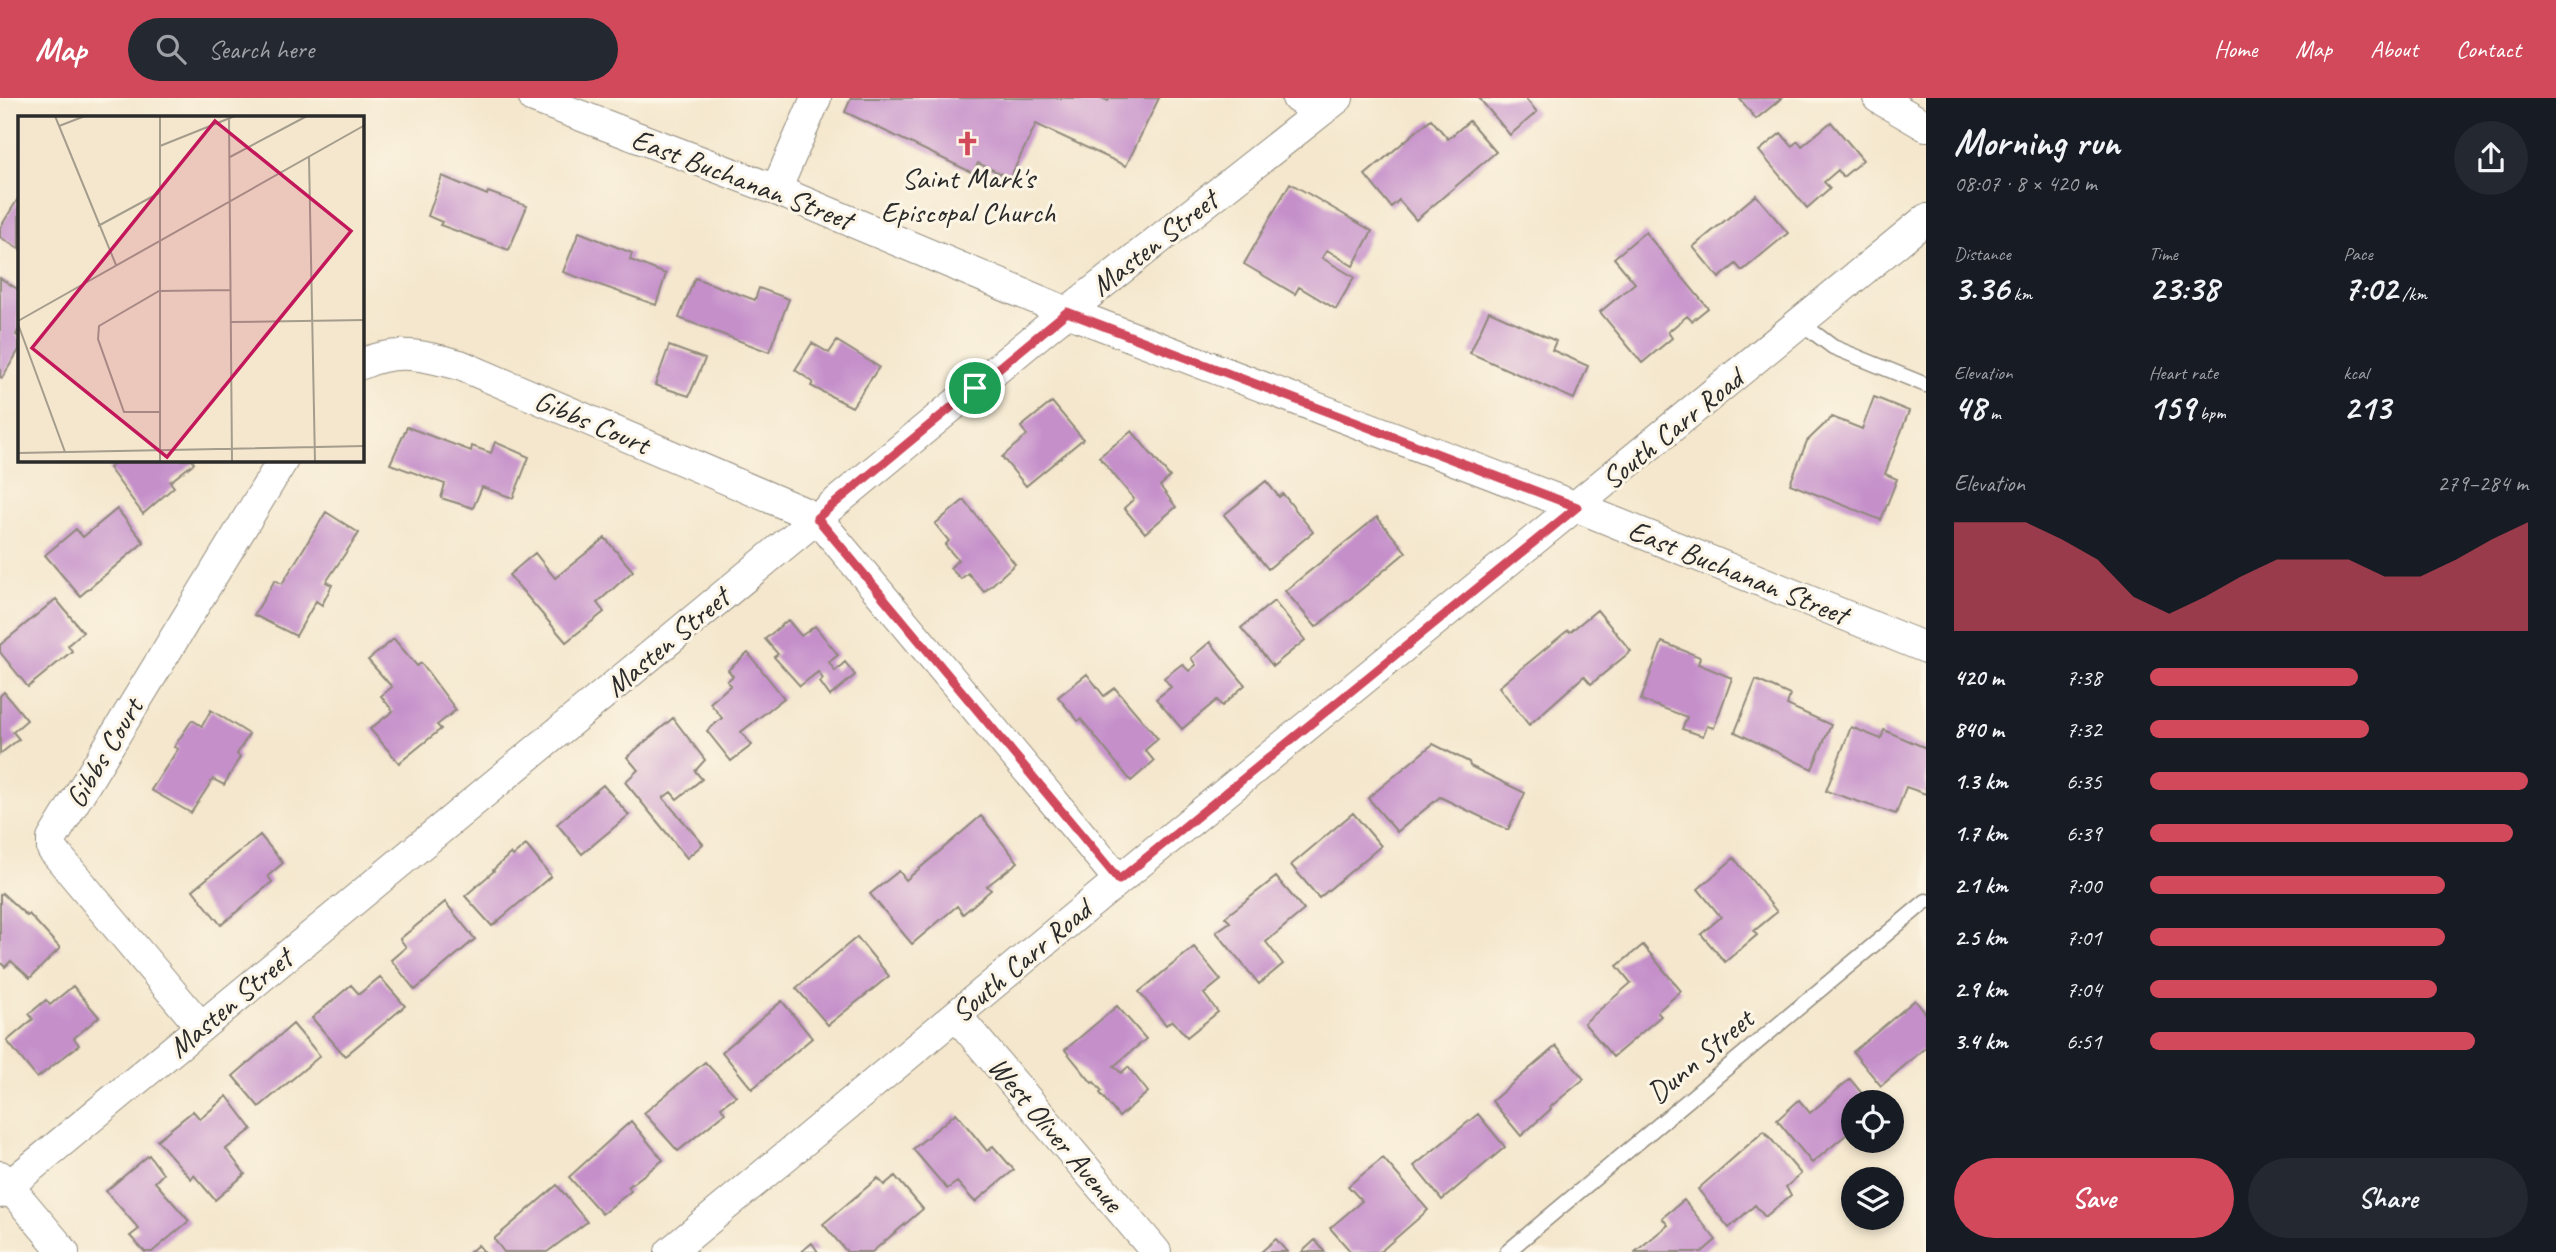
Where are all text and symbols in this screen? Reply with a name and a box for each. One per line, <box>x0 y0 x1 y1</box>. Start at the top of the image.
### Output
search box <box>128 18 618 81</box>
text: Map <box>35 28 86 70</box>
icon: search <box>152 30 190 68</box>
text: Search here <box>208 33 314 66</box>
text: Home <box>2214 34 2257 64</box>
text: Map <box>2295 34 2332 64</box>
text: About <box>2370 34 2418 64</box>
text: Contact <box>2456 34 2521 64</box>
inset map <box>18 116 364 462</box>
street label: East Buchanan Street <box>626 119 861 240</box>
text: Morning run <box>1954 119 2120 166</box>
button: share <box>2454 121 2528 195</box>
church icon: Saint Mark's Episcopal Church <box>954 129 982 157</box>
place label: Saint Mark's Episcopal Church <box>881 159 1056 231</box>
text: 08:07 · 8 × 420 m <box>1954 169 2097 198</box>
street label: Masten Street <box>1083 179 1228 304</box>
text: Distance <box>1954 242 2011 266</box>
text: Time <box>2149 242 2178 266</box>
text: Pace <box>2343 242 2373 266</box>
text: 3.36 <box>1954 266 2009 311</box>
text: 23:38 <box>2149 266 2219 311</box>
text: 7:02 <box>2343 266 2397 311</box>
text: km <box>2009 282 2032 306</box>
text: /km <box>2397 282 2427 306</box>
pin <box>945 358 1005 418</box>
street label: South Carr Road <box>1593 358 1754 498</box>
text: Elevation <box>1954 361 2012 385</box>
text: Heart rate <box>2149 361 2218 385</box>
text: kcal <box>2343 361 2368 385</box>
icon: arrive <box>956 369 994 407</box>
street label: Gibbs Court <box>529 381 658 464</box>
text: 48 <box>1954 385 1986 430</box>
text: 159 <box>2149 385 2195 430</box>
text: 213 <box>2343 385 2391 430</box>
text: m <box>1986 401 2001 425</box>
text: bpm <box>2195 401 2226 425</box>
text: Elevation <box>1954 469 2025 498</box>
text: 279–284 m <box>2437 469 2528 498</box>
street label: East Buchanan Street <box>1623 511 1857 635</box>
street label: Masten Street <box>597 576 740 705</box>
text: 420 m <box>1954 663 2004 692</box>
text: 7:38 <box>2066 663 2102 692</box>
street label: Gibbs Court <box>57 689 153 815</box>
text: 840 m <box>1954 715 2004 744</box>
text: 7:32 <box>2066 715 2102 744</box>
text: 1.3 km <box>1954 767 2008 796</box>
text: 6:35 <box>2066 767 2102 796</box>
text: 1.7 km <box>1954 819 2007 848</box>
text: 6:39 <box>2066 819 2102 848</box>
text: 2.1 km <box>1954 871 2008 900</box>
text: 7:00 <box>2066 871 2102 900</box>
street label: South Carr Road <box>943 889 1102 1031</box>
text: 2.5 km <box>1954 923 2007 952</box>
text: 7:01 <box>2066 923 2102 952</box>
street label: Masten Street <box>160 937 303 1066</box>
text: 2.9 km <box>1954 975 2007 1004</box>
text: 7:04 <box>2066 975 2102 1004</box>
street label: Dunn Street <box>1639 999 1763 1112</box>
text: 3.4 km <box>1954 1027 2008 1056</box>
text: 6:51 <box>2066 1027 2102 1056</box>
street label: West Oliver Avenue <box>980 1048 1134 1221</box>
map controls <box>1841 1090 1904 1230</box>
button: locate <box>1841 1090 1904 1153</box>
button: Save <box>1954 1158 2234 1238</box>
button: Share <box>2248 1158 2528 1238</box>
button: layers <box>1841 1167 1904 1230</box>

